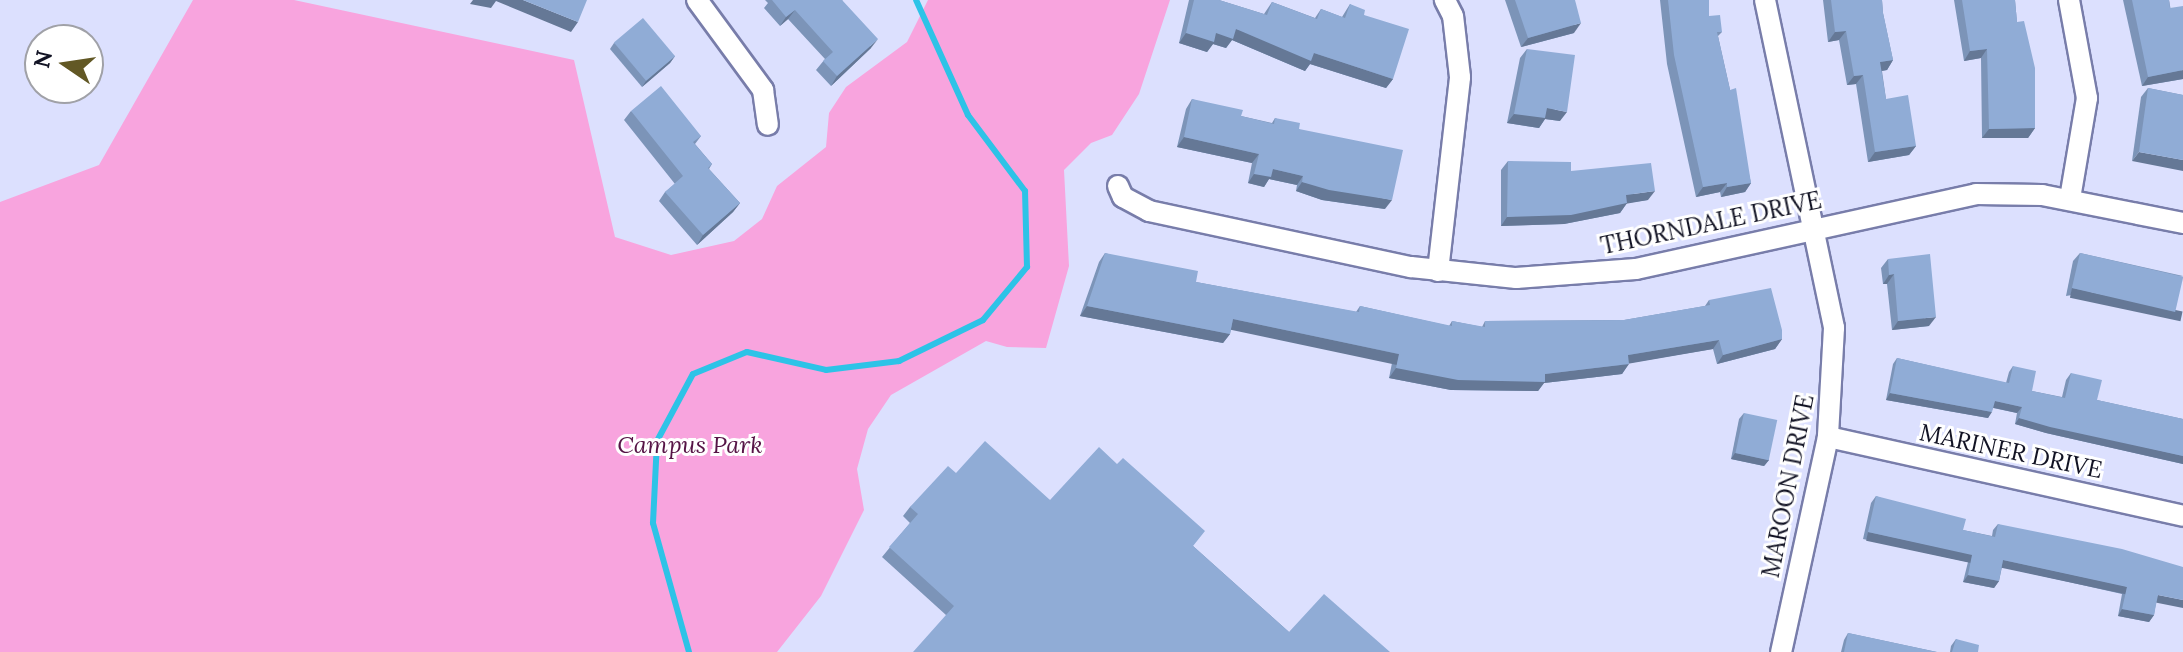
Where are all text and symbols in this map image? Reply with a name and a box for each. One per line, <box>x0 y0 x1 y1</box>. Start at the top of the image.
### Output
north arrow <box>24 24 104 104</box>
text: N <box>27 48 58 70</box>
street label: THORNDALE DRIVE <box>1598 186 1824 260</box>
street label: MAROON DRIVE <box>1756 392 1820 580</box>
street label: MARINER DRIVE <box>1917 418 2105 484</box>
park label: Campus Park <box>617 431 763 459</box>

